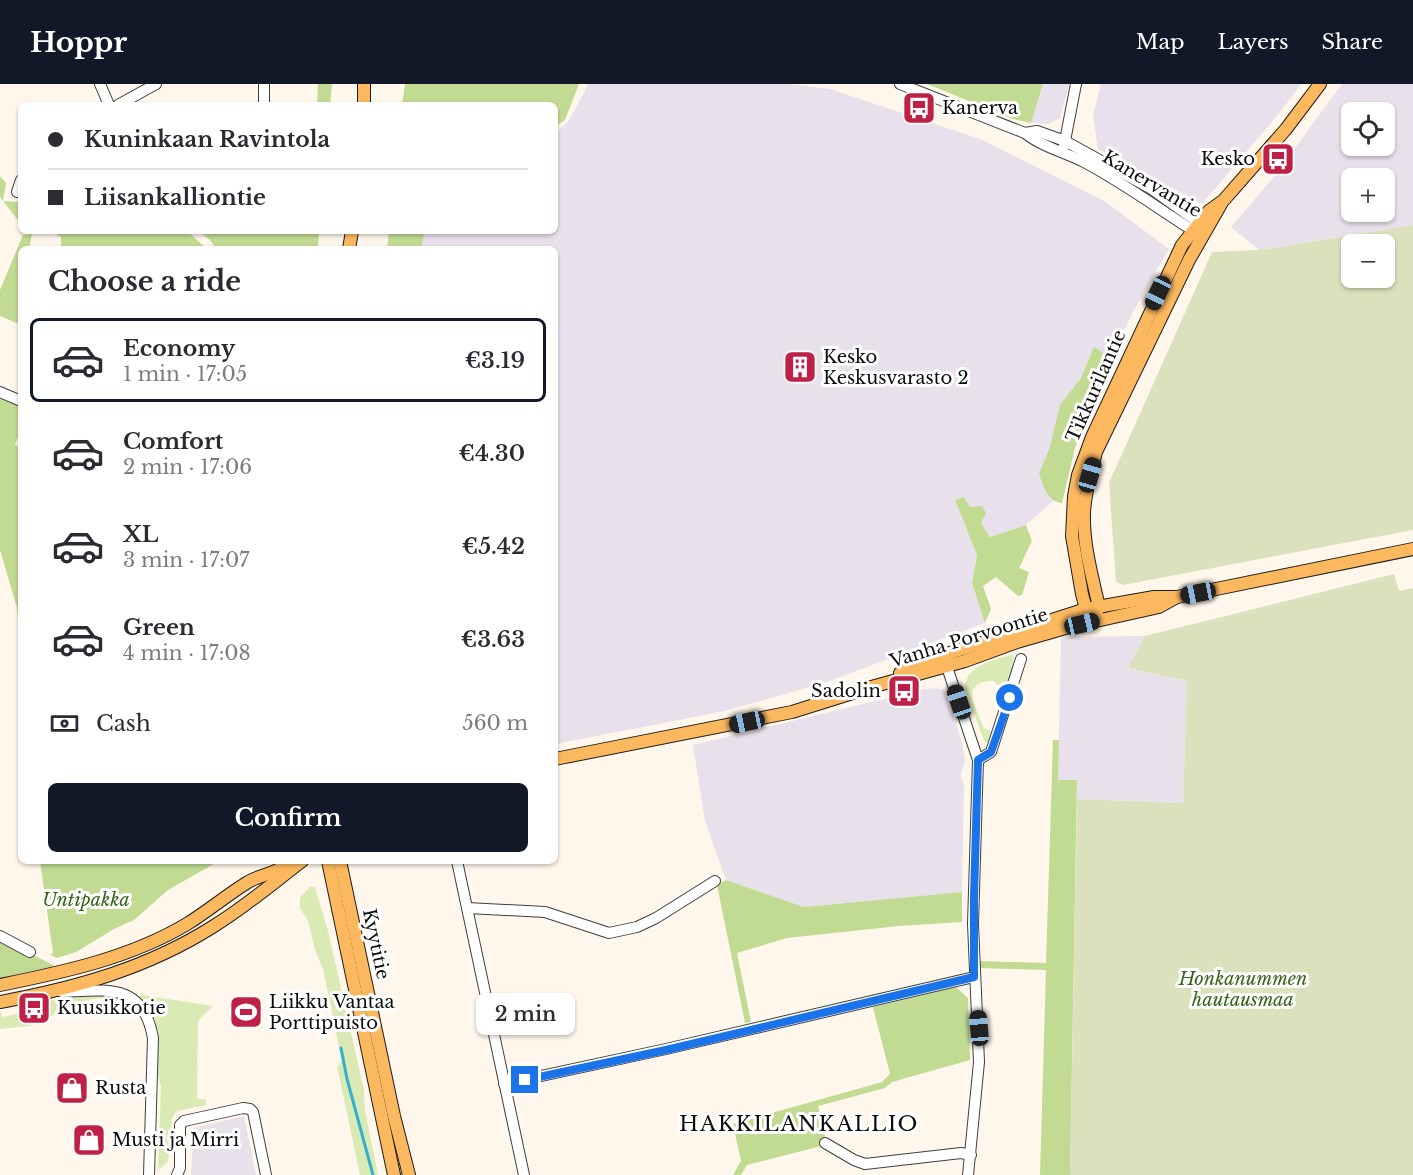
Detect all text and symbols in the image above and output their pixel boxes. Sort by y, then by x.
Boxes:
text: Hoppr [30,25,127,60]
text: Map [1136,29,1185,55]
text: Layers [1218,29,1289,55]
text: Share [1322,29,1383,55]
bus stop icon: Kanerva [901,90,937,126]
place label: Kanerva [942,97,1018,119]
map controls [1341,102,1395,288]
button: locate [1341,102,1395,156]
text: Kuninkaan Ravintola [84,126,330,153]
bus stop icon: Kesko [1260,141,1296,177]
street label: Kanervantie [1098,146,1206,222]
place label: Kesko [1201,148,1255,170]
button: + [1341,168,1395,222]
text: Liisankalliontie [84,184,266,211]
button: − [1341,234,1395,288]
text: Choose a ride [48,265,241,298]
car [1142,273,1174,313]
street label: Tikkurilantie [1061,326,1131,446]
icon: car [51,333,105,387]
text: Economy [123,335,235,362]
place label: Kesko Keskusvarasto 2 [823,346,969,389]
text: €3.19 [465,347,525,374]
building icon: Kesko Keskusvarasto 2 [782,349,818,385]
text: 1 min · 17:05 [123,362,247,386]
icon: car [51,426,105,480]
text: Comfort [123,428,223,455]
text: €4.30 [459,440,525,467]
text: 2 min · 17:06 [123,455,252,479]
car [1076,455,1104,495]
icon: car [51,519,105,573]
text: XL [123,521,158,548]
text: €5.42 [462,533,525,560]
text: 3 min · 17:07 [123,548,249,572]
car [1179,581,1217,605]
street label: Vanha Porvoontie [886,603,1051,673]
car [1062,611,1102,637]
icon: car [51,612,105,666]
text: Green [123,614,195,641]
text: €3.63 [461,626,525,653]
text: 4 min · 17:08 [123,641,251,665]
bus stop icon: Sadolin [886,673,922,709]
place label: Sadolin [811,680,881,702]
car [945,682,973,722]
route start [996,684,1023,711]
icon: cash [48,707,81,740]
car [728,709,766,735]
text: Cash [96,710,151,737]
text: 560 m [462,711,528,735]
button: Confirm [48,783,528,852]
park label: Untipakka [42,889,130,911]
street label: Kyytitie [358,907,394,981]
park label: Honkanummen hautausmaa [1178,968,1307,1011]
bus stop icon: Kuusikkotie [16,990,52,1026]
place label: Liikku Vantaa Porttipuisto [269,991,395,1034]
callout: 2 min [476,993,574,1035]
sports icon: Liikku Vantaa Porttipuisto [228,994,264,1030]
place label: Kuusikkotie [57,997,166,1019]
text: 2 min [495,1002,556,1026]
car [968,1009,990,1047]
route end [511,1066,538,1093]
shop icon: Rusta [54,1070,90,1106]
place label: Rusta [95,1077,146,1099]
district label: HAKKILANKALLIO [679,1111,919,1137]
shop icon: Musti ja Mirri [71,1122,107,1158]
place label: Musti ja Mirri [112,1129,239,1151]

